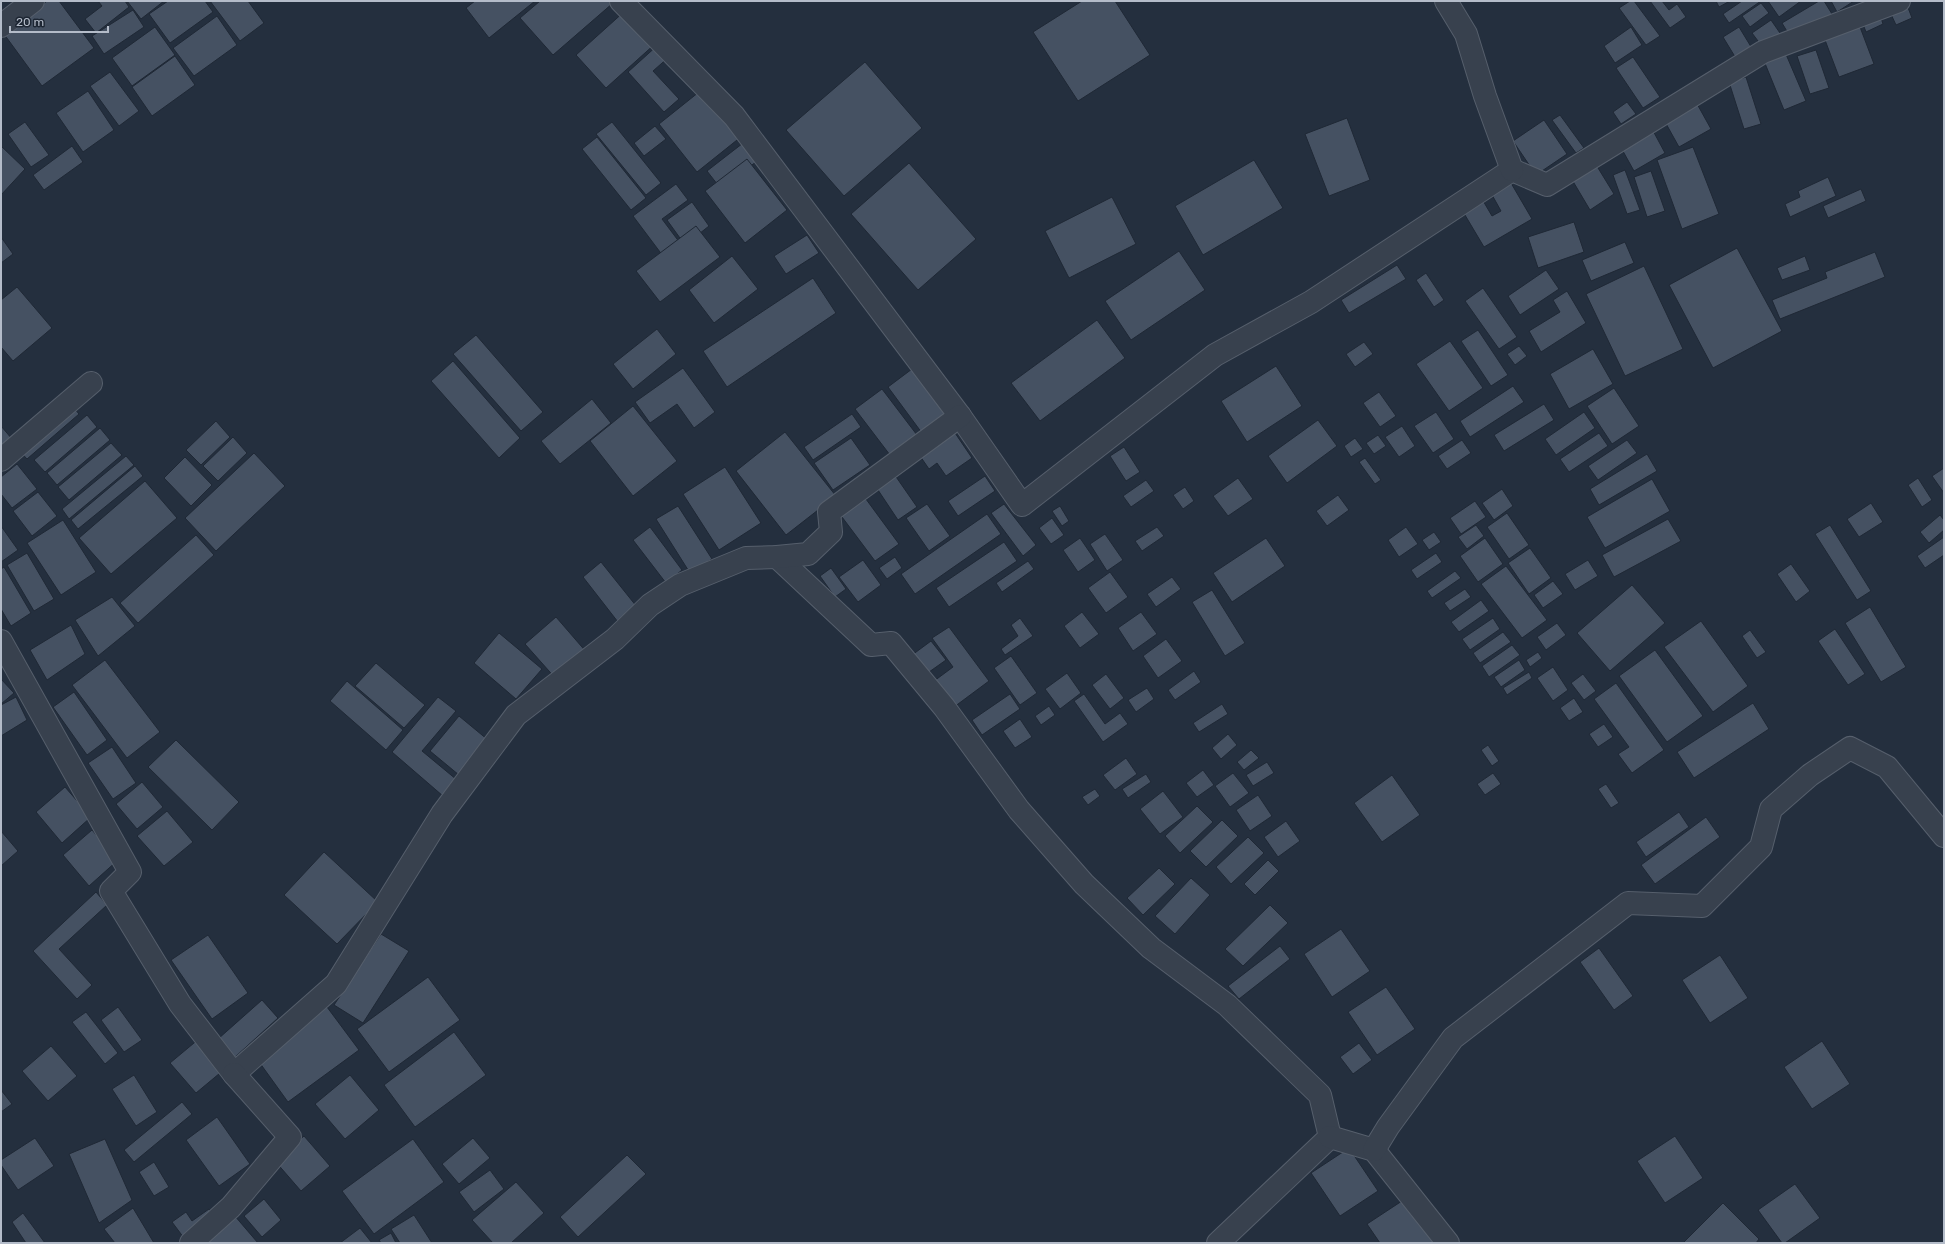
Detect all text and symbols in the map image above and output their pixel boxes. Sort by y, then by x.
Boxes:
scale bar [10,8,108,34]
text: 20 m [16,15,44,29]

